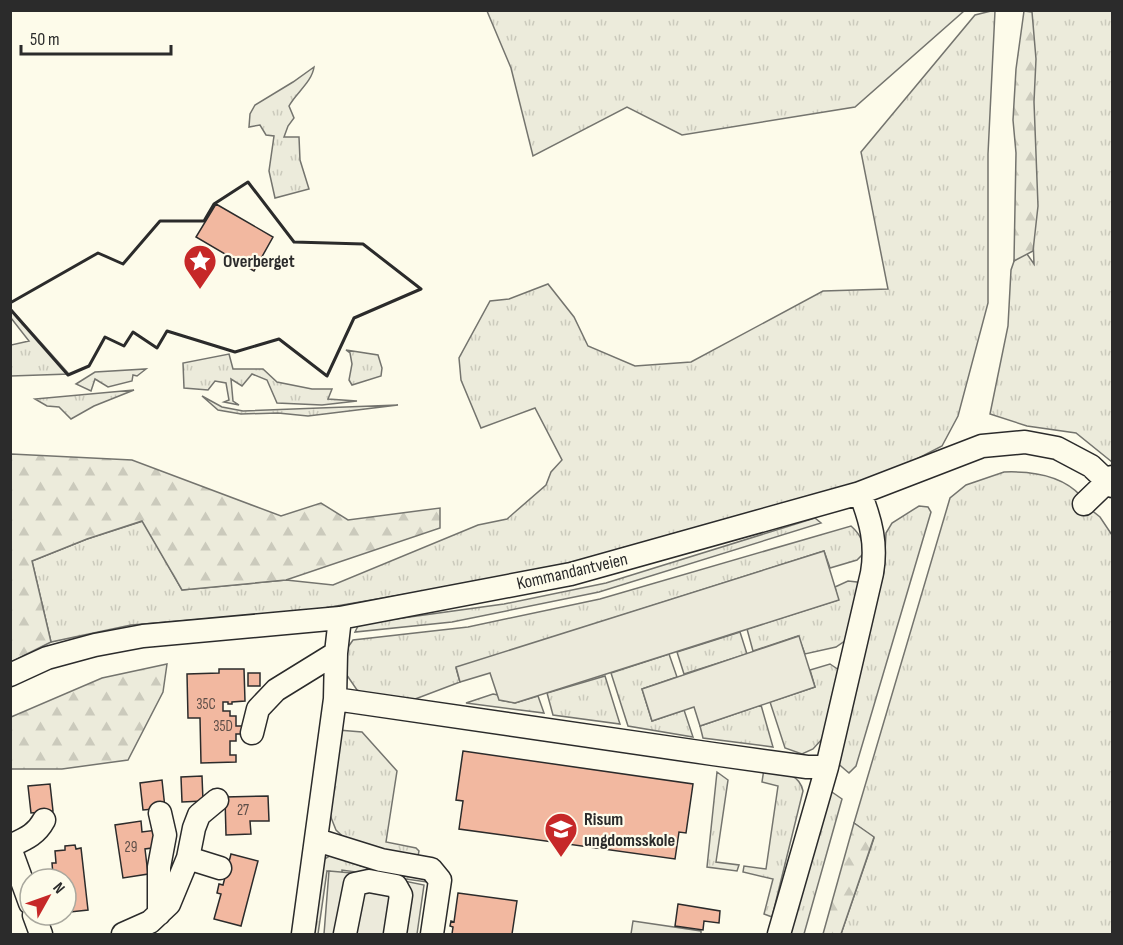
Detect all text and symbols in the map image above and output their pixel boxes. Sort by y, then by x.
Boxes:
scale bar [21,18,171,56]
text: 50 m [30,29,60,50]
place icon: Overberget [182,243,218,290]
place label: Overberget [223,251,295,272]
street label: Kommandantveien [515,549,630,594]
house number: 35C [196,695,216,714]
house number: 35D [213,717,233,736]
house number: 27 [237,801,249,820]
place label: Risum ungdomsskole [584,809,675,851]
school or university icon: Risum ungdomsskole [543,811,579,858]
house number: 29 [125,838,137,857]
north arrow [18,867,78,927]
text: N [48,879,68,898]

